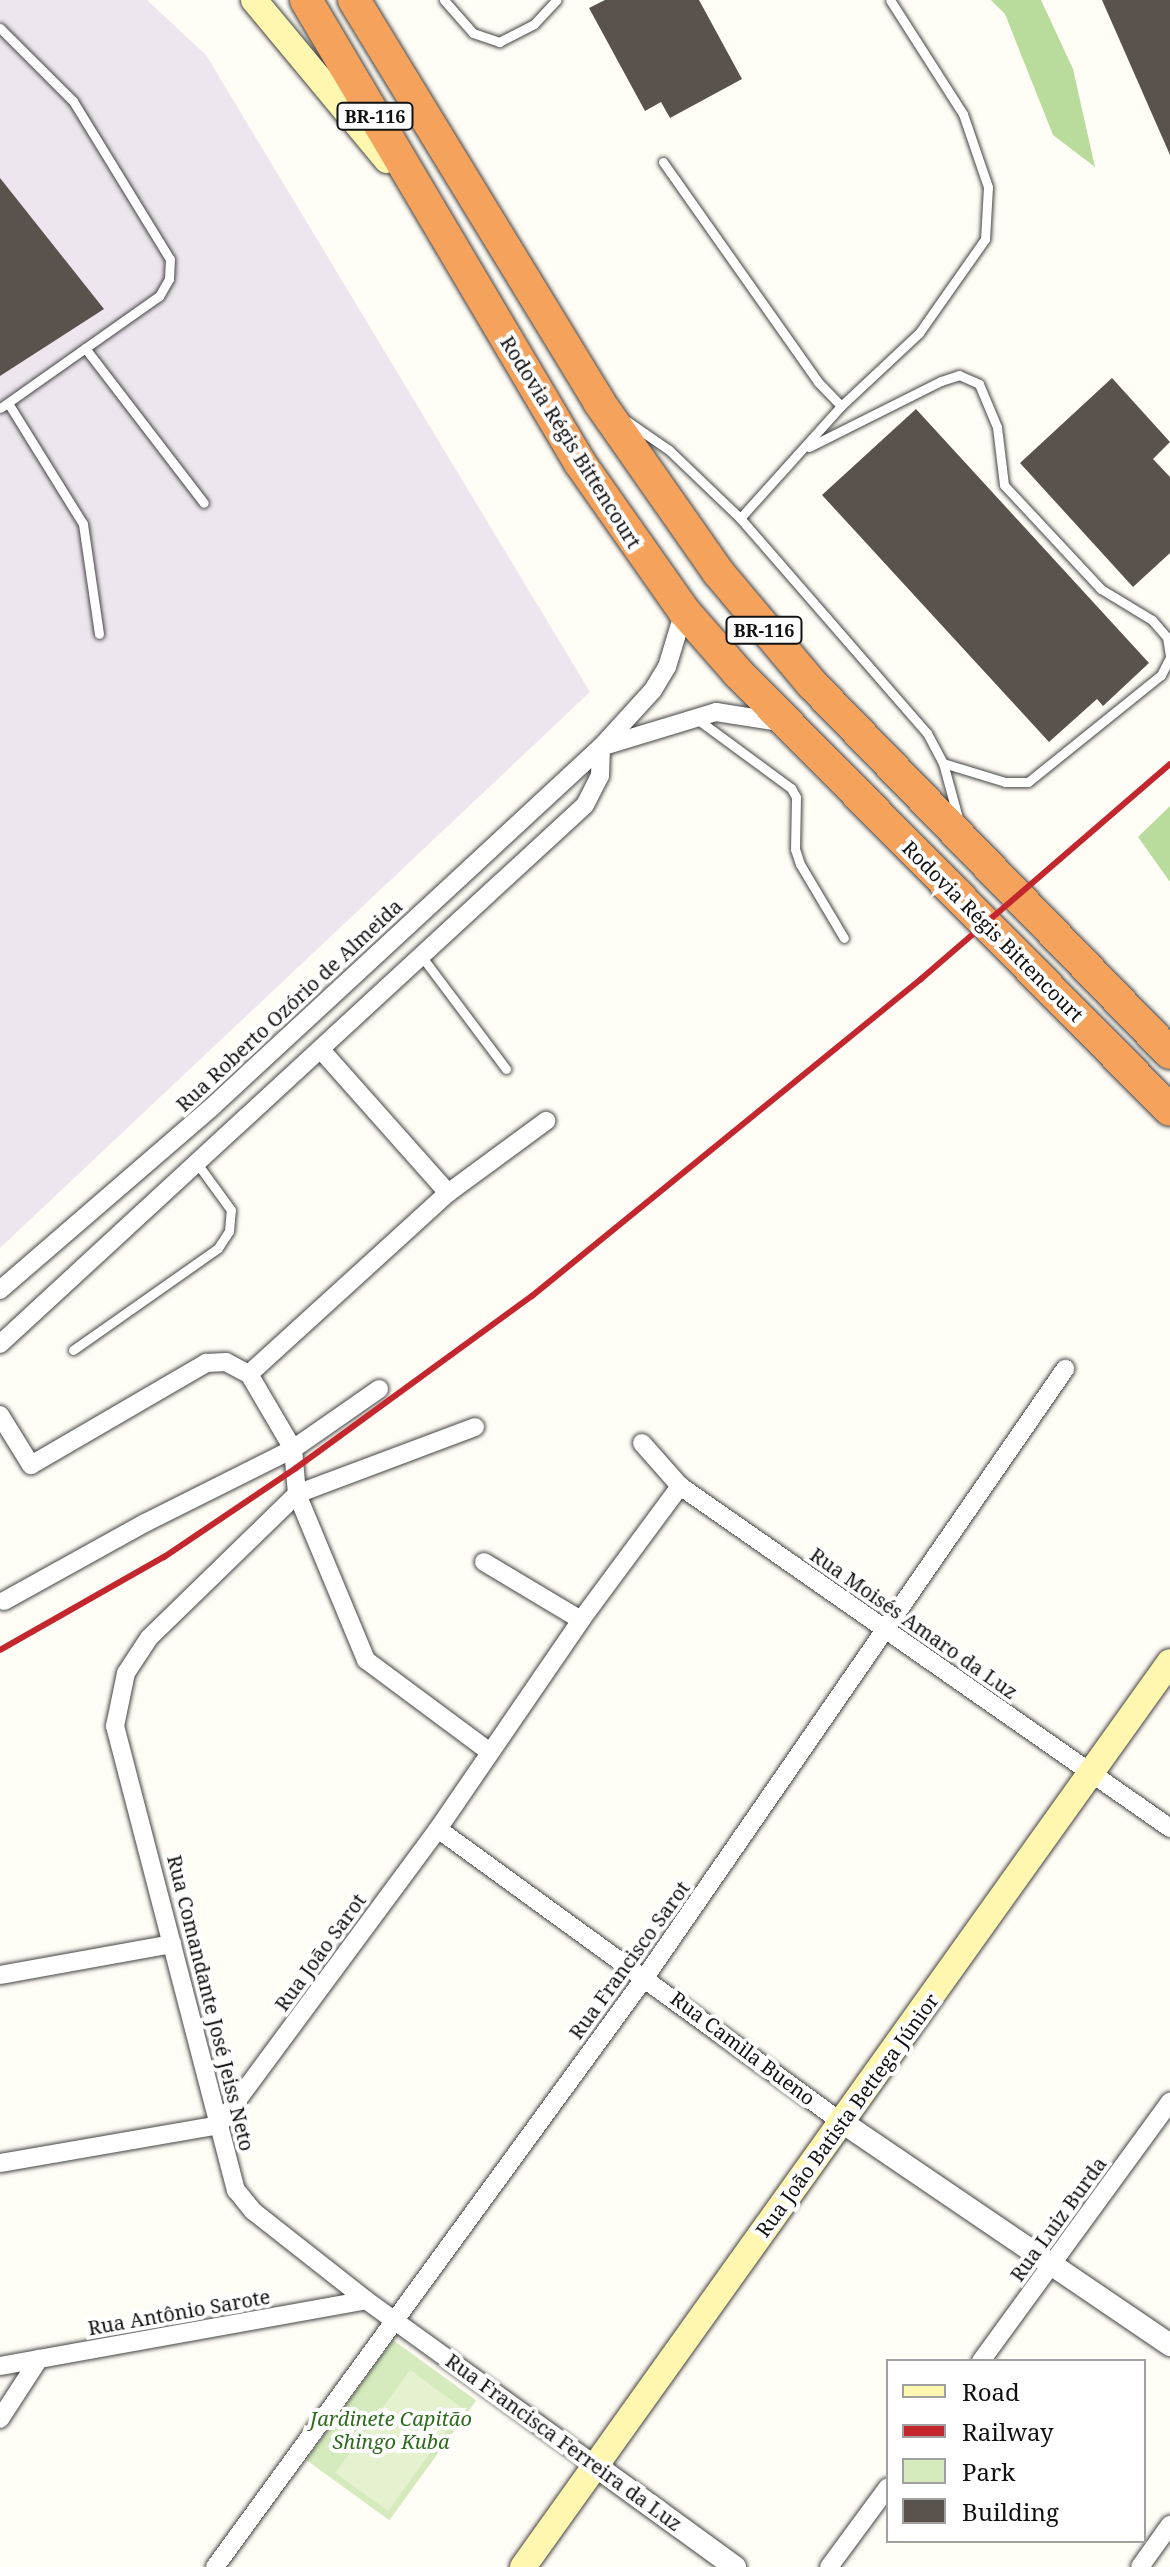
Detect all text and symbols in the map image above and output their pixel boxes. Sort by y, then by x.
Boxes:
road number: BR-116 [335,102,415,130]
street label: Rodovia Régis Bittencourt [496,331,646,553]
road number: BR-116 [724,616,804,644]
street label: Rodovia Régis Bittencourt [898,836,1088,1026]
street label: Rua Roberto Ozório de Almeida [171,894,407,1116]
street label: Rua Moisés Amaro da Luz [806,1542,1022,1704]
street label: Rua Comandante José Jeiss Neto [163,1853,259,2153]
street label: Rua Francisco Sarot [564,1876,694,2044]
street label: Rua João Sarot [269,1889,371,2015]
street label: Rua Camila Bueno [666,1986,820,2110]
street label: Rua João Batista Bettega Júnior [751,1989,943,2241]
street label: Rua Luiz Burda [1005,2152,1111,2286]
street label: Rua Antônio Sarote [86,2284,272,2340]
street label: Rua Francisca Ferreira da Luz [441,2348,687,2536]
legend [886,2359,1146,2543]
text: Road [962,2375,1020,2408]
park label: Jardinete Capitão Shingo Kuba [310,2407,472,2454]
text: Railway [962,2415,1054,2448]
text: Park [962,2455,1015,2488]
text: Building [962,2495,1059,2528]

